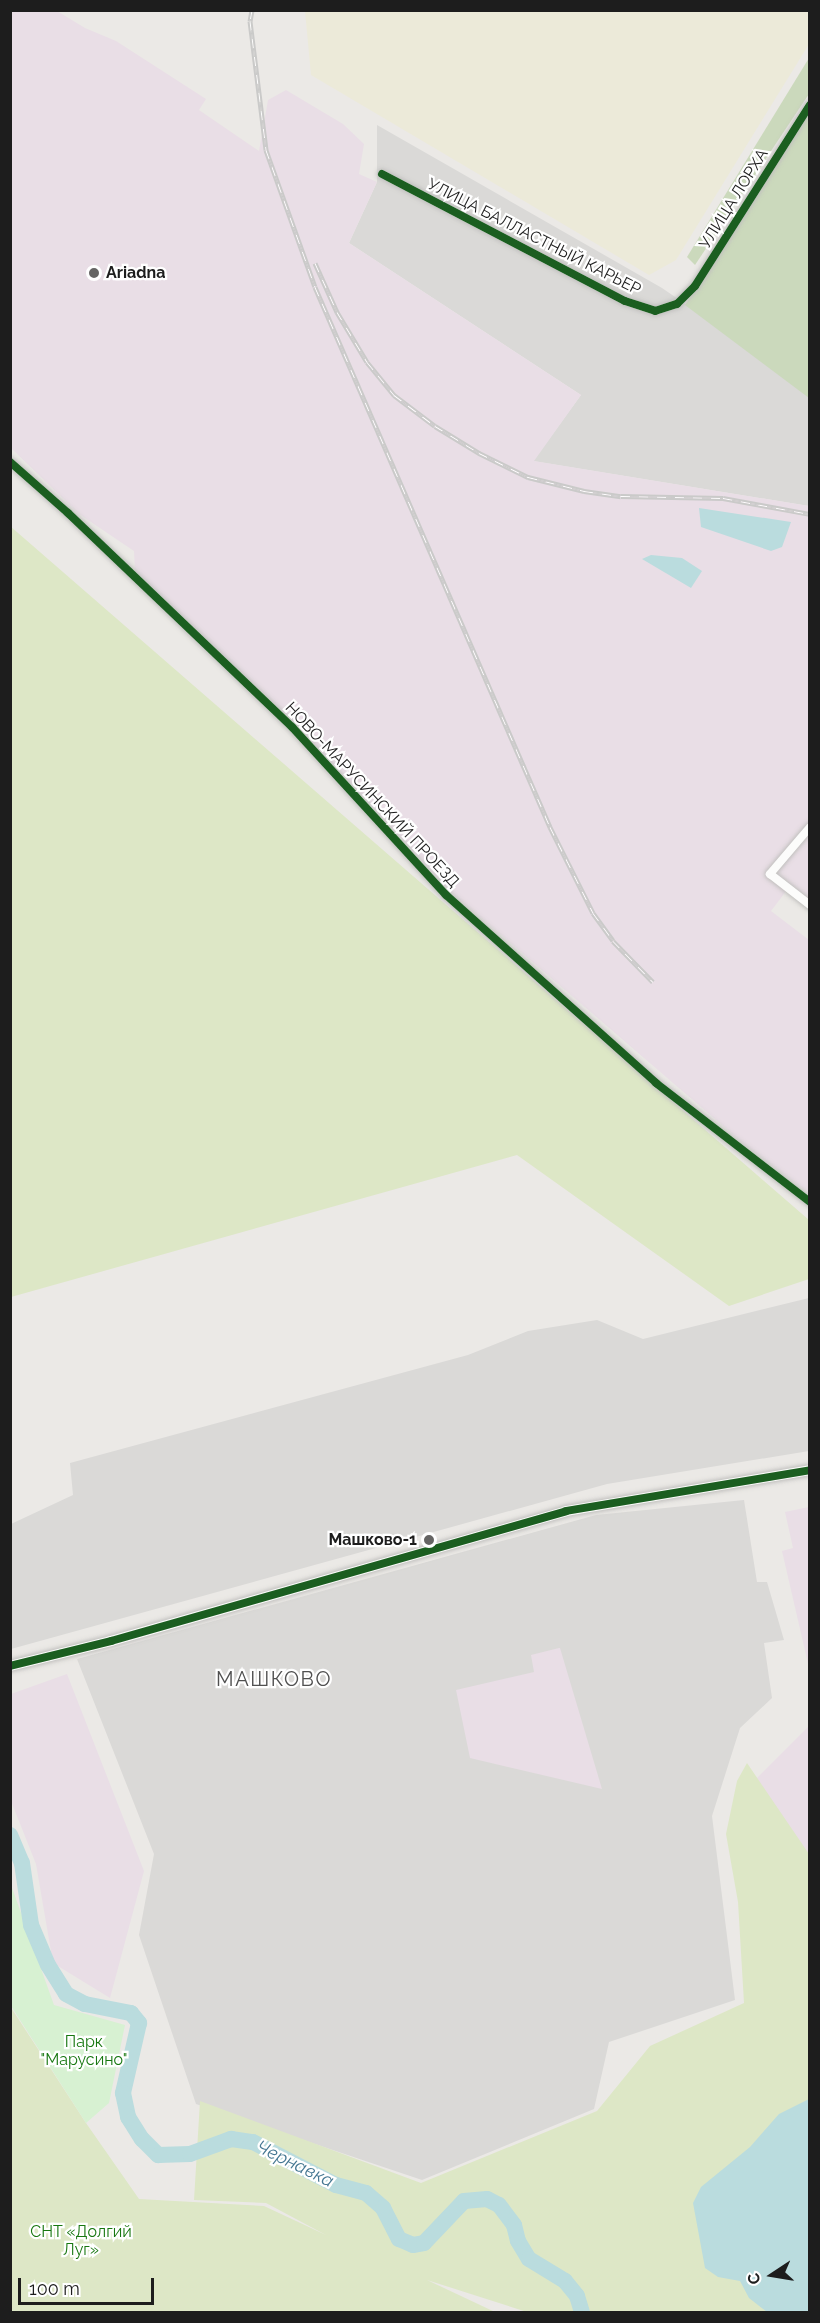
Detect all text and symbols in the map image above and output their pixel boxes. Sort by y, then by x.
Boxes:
street label: УЛИЦА ЛОРХА [696,145,772,253]
street label: УЛИЦА БАЛЛАСТНЫЙ КАРЬЕР [424,174,644,300]
place label: Ariadna [106,263,165,283]
marker: Ariadna [87,266,101,280]
street label: НОВО-МАРУСИНСКИЙ ПРОЕЗД [281,699,463,891]
place label: Машково-1 [329,1530,417,1550]
marker: Машково-1 [422,1533,436,1547]
district label: МАШКОВО [216,1667,332,1691]
park label: Парк "Марусино" [41,2032,127,2070]
water label: Чернавка [253,2136,337,2192]
park label: СНТ «Долгий Луг» [30,2222,132,2260]
north arrow [742,2245,802,2305]
scale bar [21,2266,158,2304]
text: С [743,2272,764,2286]
text: 100 m [29,2278,80,2299]

